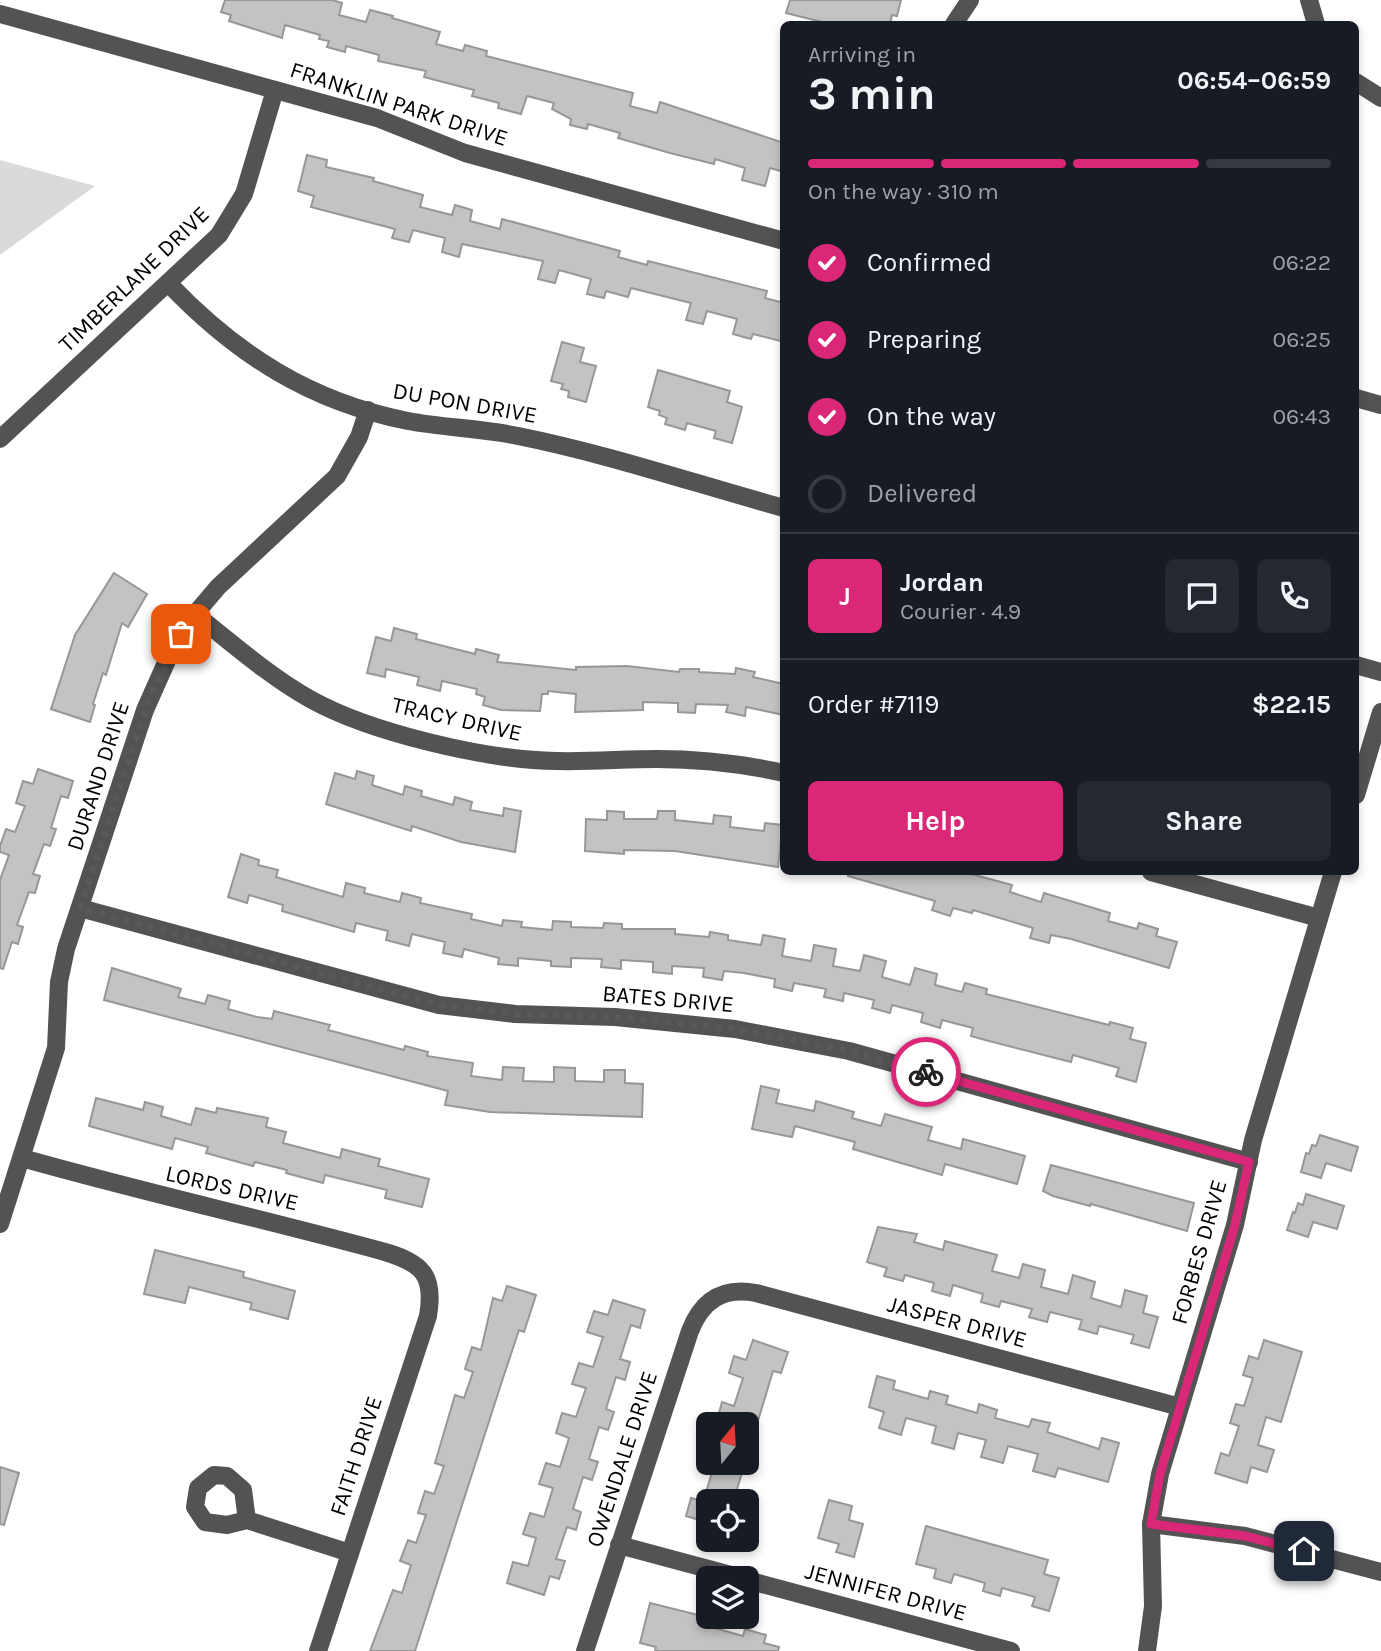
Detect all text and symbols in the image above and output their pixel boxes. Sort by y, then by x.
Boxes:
text: Arriving in [808,41,916,68]
street label: FRANKLIN PARK DRIVE [287,56,511,152]
text: 06:54–06:59 [1177,65,1331,96]
text: 3 min [808,67,936,121]
text: On the way · 310 m [808,178,999,205]
street label: TIMBERLANE DRIVE [53,200,215,358]
icon: check [808,244,846,282]
text: Confirmed [867,247,992,278]
text: 06:22 [1272,249,1331,276]
icon: check [808,321,846,359]
text: Preparing [867,324,981,355]
text: 06:25 [1273,326,1331,353]
street label: DU PON DRIVE [391,377,539,429]
icon: check [808,398,846,436]
text: On the way [867,401,996,432]
text: 06:43 [1272,403,1331,430]
text: Delivered [867,478,977,509]
button: chat [1165,559,1239,633]
button: phone [1257,559,1331,633]
text: Jordan [900,567,984,598]
text: J [839,581,851,612]
text: Courier · 4.9 [900,598,1021,625]
pin [151,604,211,664]
icon: bag [162,615,200,653]
text: Order #7119 [808,689,939,720]
text: $22.15 [1252,689,1331,720]
street label: TRACY DRIVE [389,691,525,747]
street label: DURAND DRIVE [61,698,135,854]
button: Help [808,781,1063,861]
button: Share [1077,781,1331,861]
street label: BATES DRIVE [601,980,735,1018]
courier [891,1037,961,1107]
icon: bike [907,1053,945,1091]
street label: LORDS DRIVE [163,1160,301,1216]
street label: FORBES DRIVE [1165,1177,1233,1327]
street label: JASPER DRIVE [884,1290,1030,1354]
street label: OWENDALE DRIVE [581,1368,663,1550]
street label: FAITH DRIVE [324,1393,388,1519]
north arrow [696,1412,760,1475]
map controls [696,1412,759,1629]
button: locate [696,1489,759,1552]
pin [1274,1521,1334,1581]
icon: home [1285,1532,1323,1570]
street label: JENNIFER DRIVE [802,1557,970,1627]
button: layers [696,1566,759,1629]

